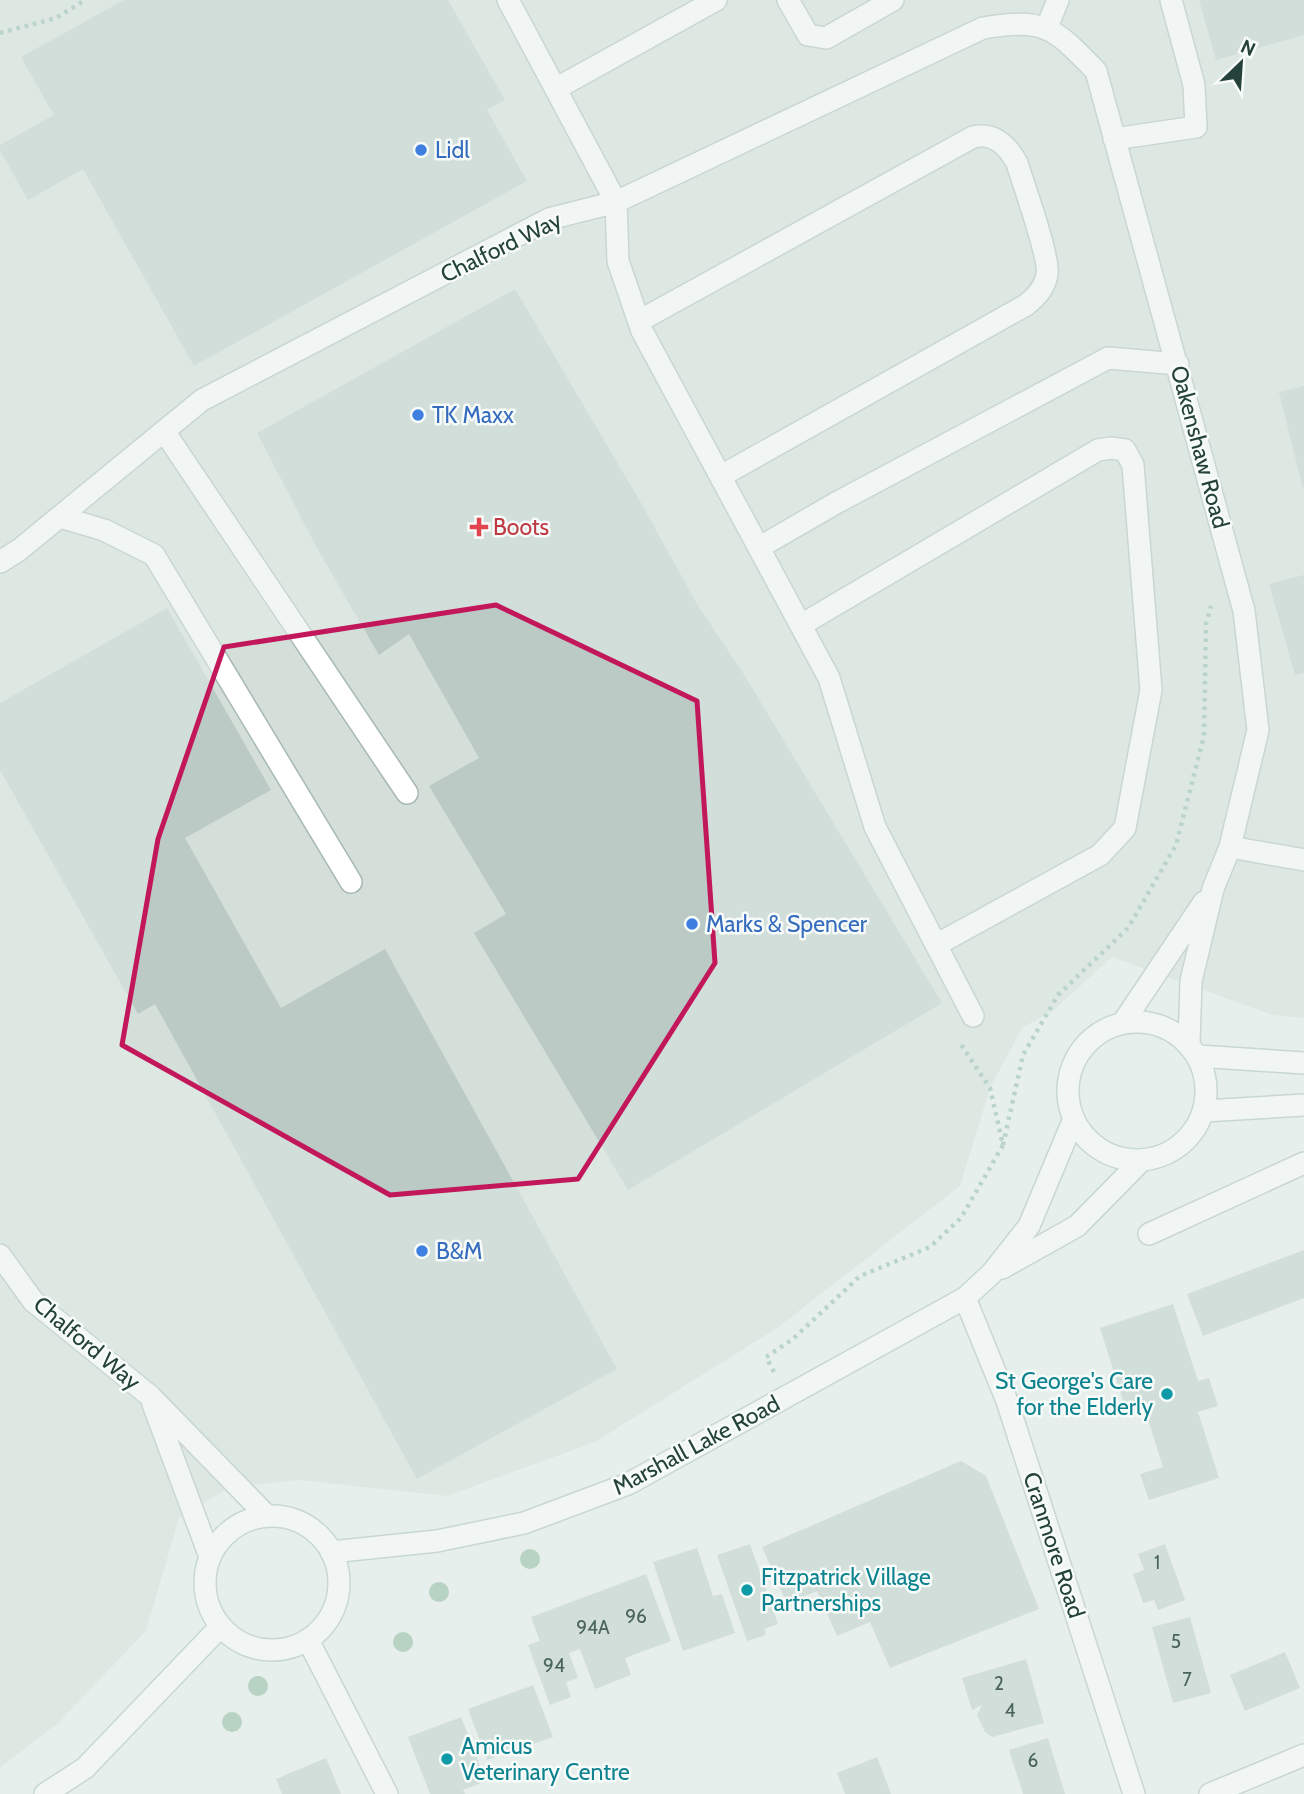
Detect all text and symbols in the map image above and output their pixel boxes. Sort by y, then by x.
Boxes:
north arrow [1206,28,1276,98]
text: N [1237,35,1259,61]
place label: Lidl [435,136,470,164]
marker: Lidl [413,142,429,158]
street label: Chalford Way [436,206,566,288]
street label: Oakenshaw Road [1165,363,1235,531]
place label: TK Maxx [432,401,514,429]
marker: TK Maxx [410,407,426,423]
place label: Boots [493,513,549,541]
marker: Boots [471,519,487,535]
place label: Marks & Spencer [706,910,868,938]
marker: Marks & Spencer [684,916,700,932]
place label: B&M [436,1237,482,1265]
marker: B&M [414,1243,430,1259]
street label: Chalford Way [28,1290,146,1396]
place label: St George's Care for the Elderly [995,1367,1153,1421]
marker: St George's Care for the Elderly [1159,1386,1175,1402]
street label: Marshall Lake Road [608,1389,784,1501]
street label: Cranmore Road [1017,1469,1091,1621]
house number: 1 [1154,1551,1160,1574]
place label: Fitzpatrick Village Partnerships [761,1563,931,1617]
marker: Fitzpatrick Village Partnerships [739,1582,755,1598]
house number: 96 [625,1605,647,1628]
house number: 94A [576,1616,610,1639]
house number: 5 [1171,1630,1181,1653]
house number: 94 [543,1654,565,1677]
house number: 7 [1182,1668,1192,1691]
house number: 2 [994,1672,1004,1695]
house number: 4 [1005,1699,1016,1722]
place label: Amicus Veterinary Centre [461,1732,630,1786]
house number: 6 [1028,1749,1038,1772]
marker: Amicus Veterinary Centre [439,1751,455,1767]

